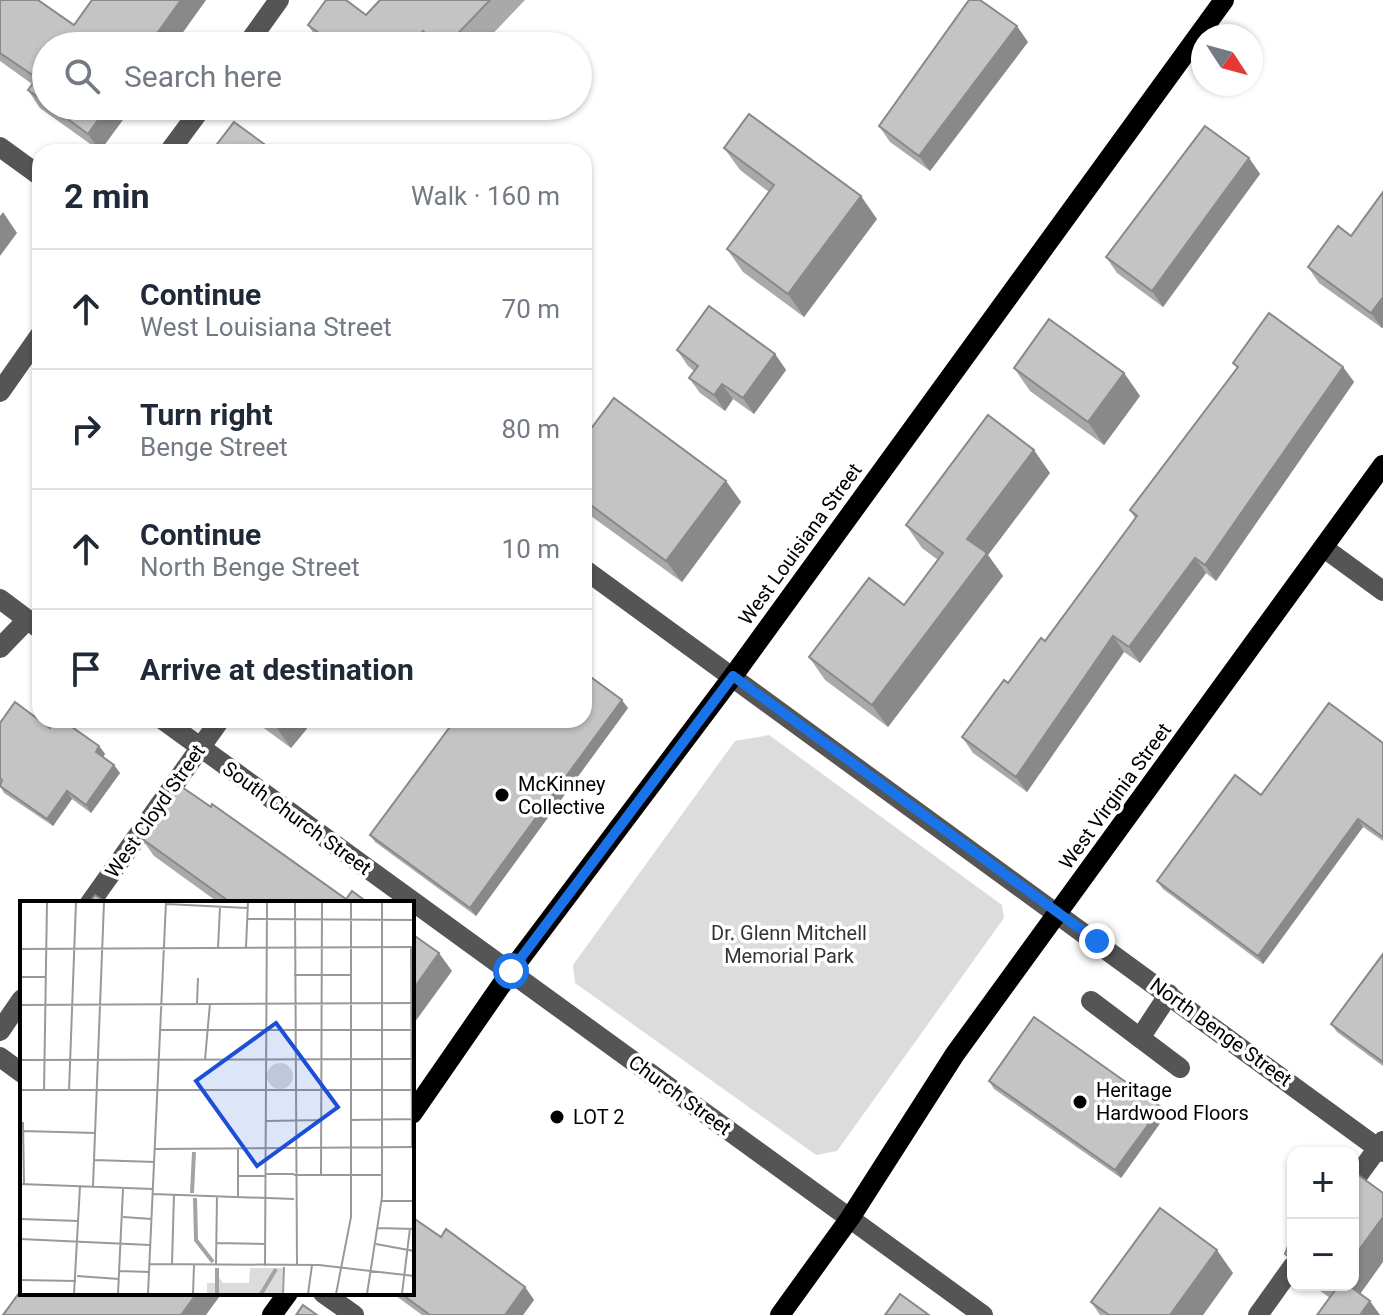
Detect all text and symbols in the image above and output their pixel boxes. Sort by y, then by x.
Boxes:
north arrow [1191,24,1263,96]
search box [32,32,592,120]
icon: search [60,54,104,98]
text: Search here [124,59,282,94]
text: 2 min [64,176,149,216]
text: Walk · 160 m [411,181,560,211]
text: Continue [140,277,261,312]
icon: ahead [64,287,108,331]
text: 70 m [502,294,560,324]
text: West Louisiana Street [140,312,392,342]
text: Turn right [140,397,273,432]
icon: right [64,407,108,451]
text: 80 m [502,414,560,444]
text: Benge Street [140,432,288,462]
street label: West Louisiana Street [733,459,867,629]
text: Continue [140,517,261,552]
icon: ahead [64,527,108,571]
text: 10 m [502,534,560,564]
text: North Benge Street [140,552,360,582]
icon: arrive [64,647,108,691]
text: Arrive at destination [140,652,414,687]
street label: West Virginia Street [1054,718,1176,874]
street label: West Cloyd Street [100,740,210,882]
street label: South Church Street [218,756,376,880]
place label: McKinney Collective [518,772,606,819]
marker: McKinney Collective [493,786,511,804]
inset map [20,901,414,1295]
park label: Dr. Glenn Mitchell Memorial Park [711,921,867,968]
route end [1079,923,1115,959]
route start [493,953,529,989]
street label: North Benge Street [1146,973,1296,1091]
street label: Church Street [624,1050,736,1140]
place label: Heritage Hardwood Floors [1096,1078,1249,1125]
marker: Heritage Hardwood Floors [1071,1093,1089,1111]
place label: LOT 2 [573,1105,624,1129]
marker: LOT 2 [548,1108,566,1126]
map controls [1287,1147,1359,1291]
button: + [1287,1147,1359,1219]
button: − [1287,1219,1359,1291]

